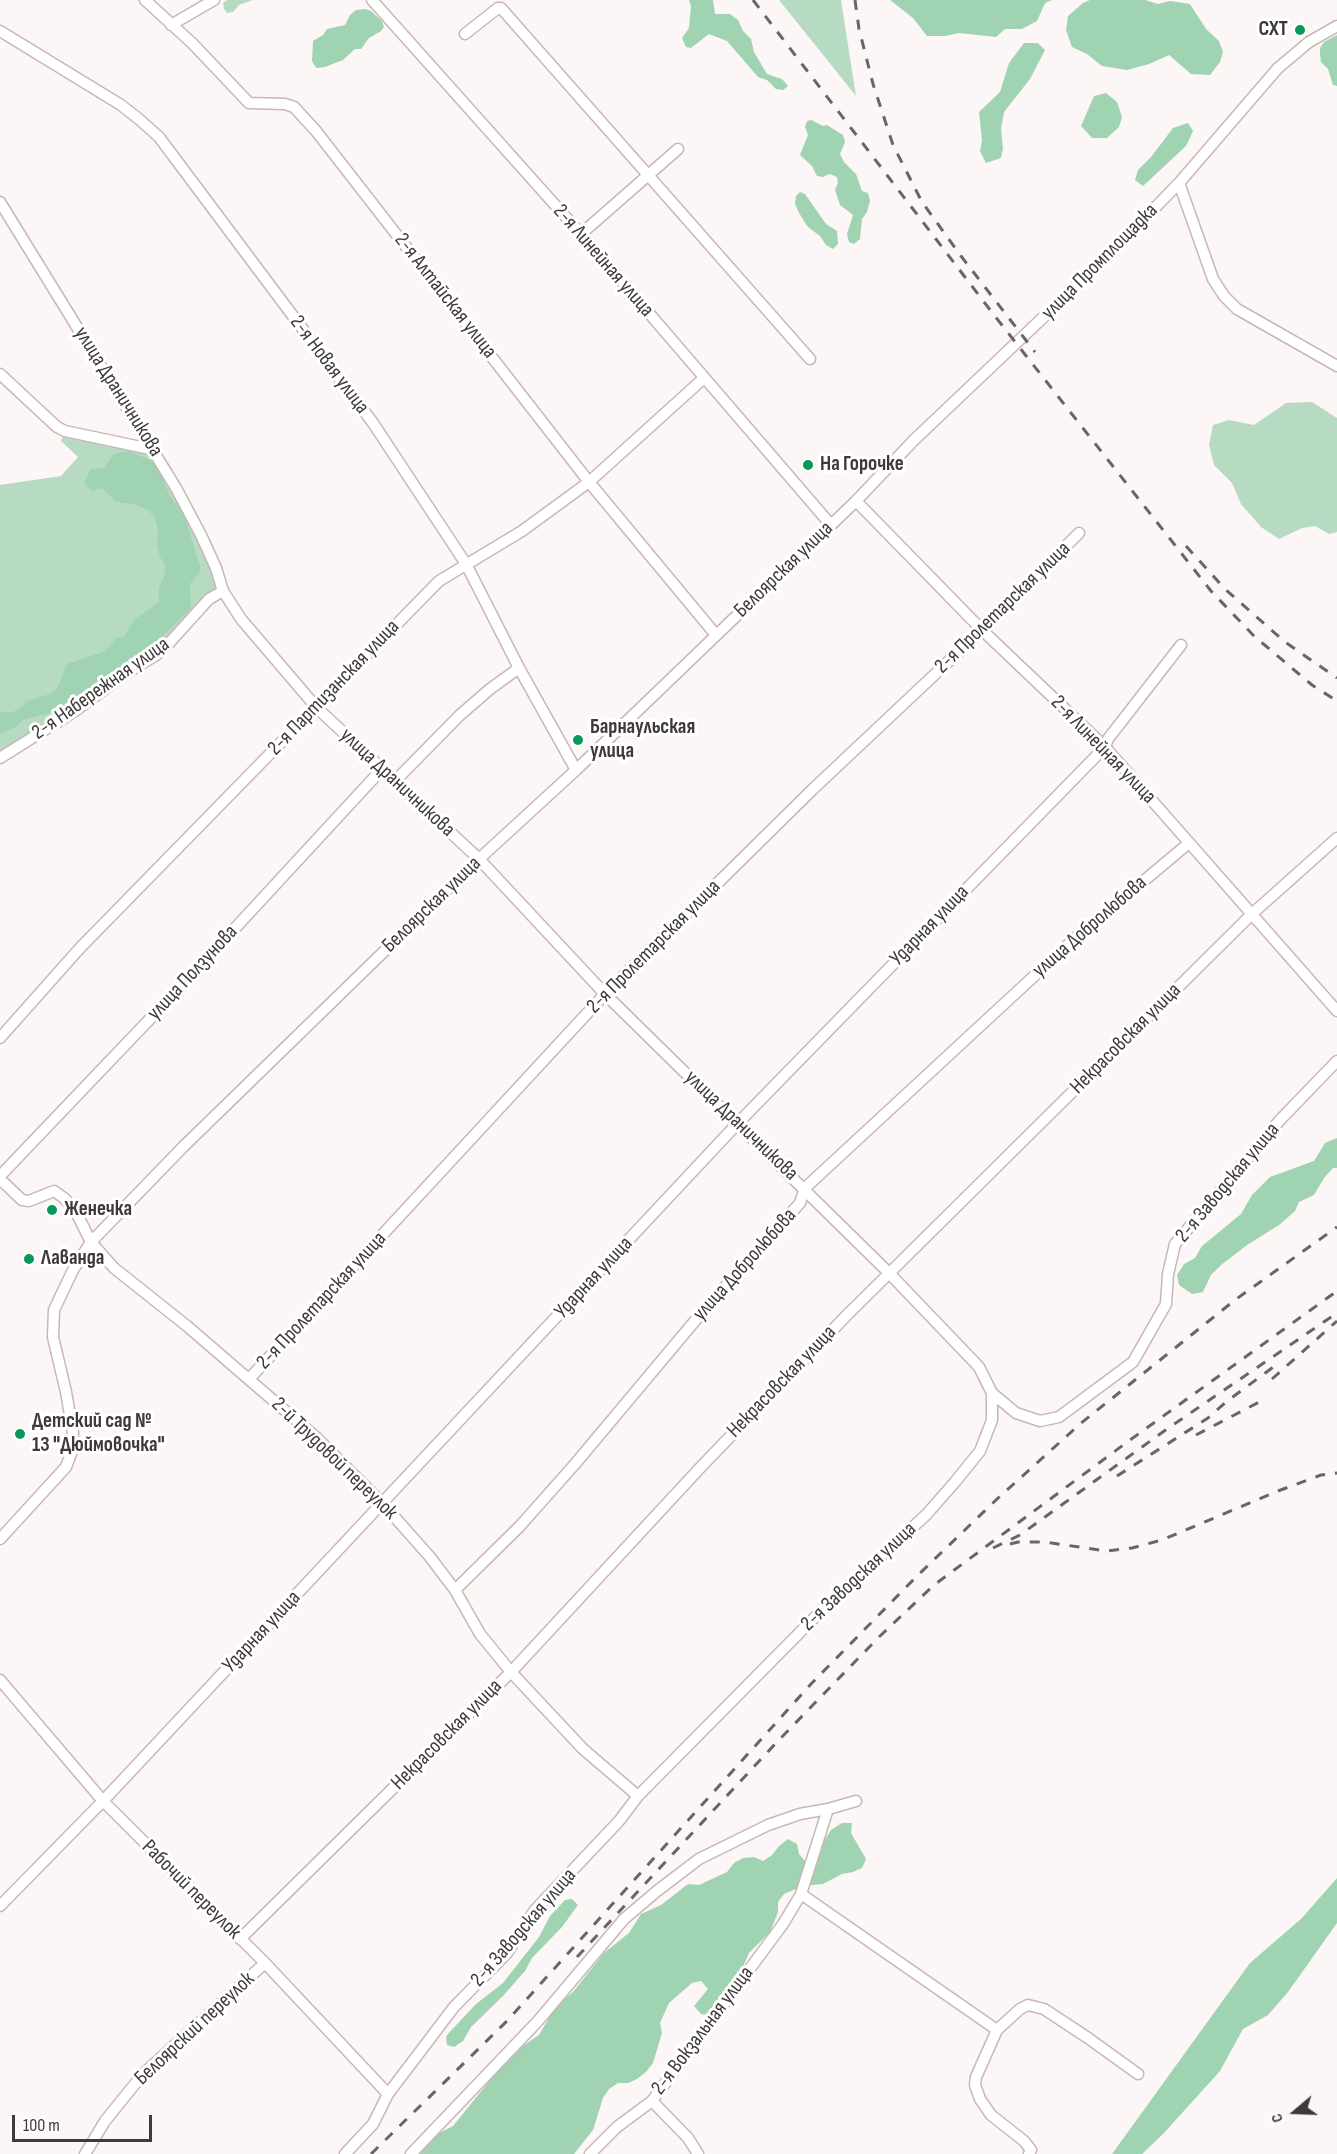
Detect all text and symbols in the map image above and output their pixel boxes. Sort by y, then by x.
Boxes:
place label: СХТ [1258,17,1288,43]
marker: СХТ [1293,23,1307,37]
street label: улица Промплощадка [1037,199,1163,325]
street label: 2-я Линейная улица [547,200,659,322]
street label: 2-я Алтайская улица [388,228,502,364]
street label: 2-я Новая улица [284,311,374,419]
street label: улица Драничникова [68,323,168,461]
place label: На Горочке [820,452,904,478]
marker: На Горочке [801,458,815,472]
street label: Белоярская улица [729,517,839,623]
street label: 2-я Пролетарская улица [930,537,1076,679]
street label: 2-я Партизанская улица [263,615,405,761]
street label: 2-я Набережная улица [28,632,174,746]
street label: 2-я Линейная улица [1045,691,1161,809]
place label: Барнаульская улица [590,715,695,765]
street label: улица Драничникова [334,723,460,843]
marker: Барнаульская улица [571,733,585,747]
street label: Белоярская улица [377,852,487,958]
street label: улица Добролюбова [1028,871,1152,983]
street label: 2-я Пролетарская улица [582,875,726,1019]
street label: Ударная улица [885,880,975,972]
street label: улица Ползунова [142,920,244,1026]
street label: Некрасовская улица [1065,978,1187,1100]
street label: улица Драничникова [679,1066,803,1186]
street label: 2-я Заводская улица [1171,1118,1285,1248]
place label: Женечка [64,1197,132,1223]
marker: Женечка [45,1203,59,1217]
street label: улица Добролюбова [688,1204,802,1326]
street label: 2-я Пролетарская улица [252,1227,392,1375]
street label: Ударная улица [550,1232,638,1324]
place label: Лаванда [41,1246,104,1272]
marker: Лаванда [22,1252,36,1266]
street label: Некрасовская улица [722,1321,842,1443]
street label: 2-й Трудовой переулок [266,1392,402,1526]
place label: Детский сад № 13 "Дюймовочка" [32,1409,165,1459]
marker: Детский сад № 13 "Дюймовочка" [13,1427,27,1441]
street label: 2-я Заводская улица [796,1517,922,1637]
street label: Ударная улица [218,1586,306,1678]
street label: Некрасовская улица [386,1674,508,1796]
street label: Рабочий переулок [136,1835,246,1945]
street label: 2-я Заводская улица [466,1864,582,1992]
street label: 2-я Вокзальная улица [646,1962,760,2100]
street label: Белоярский переулок [130,1967,260,2091]
north arrow [1265,2082,1325,2142]
scale bar [15,2103,154,2141]
text: С [1267,2111,1288,2125]
text: 100 m [23,2115,60,2136]

